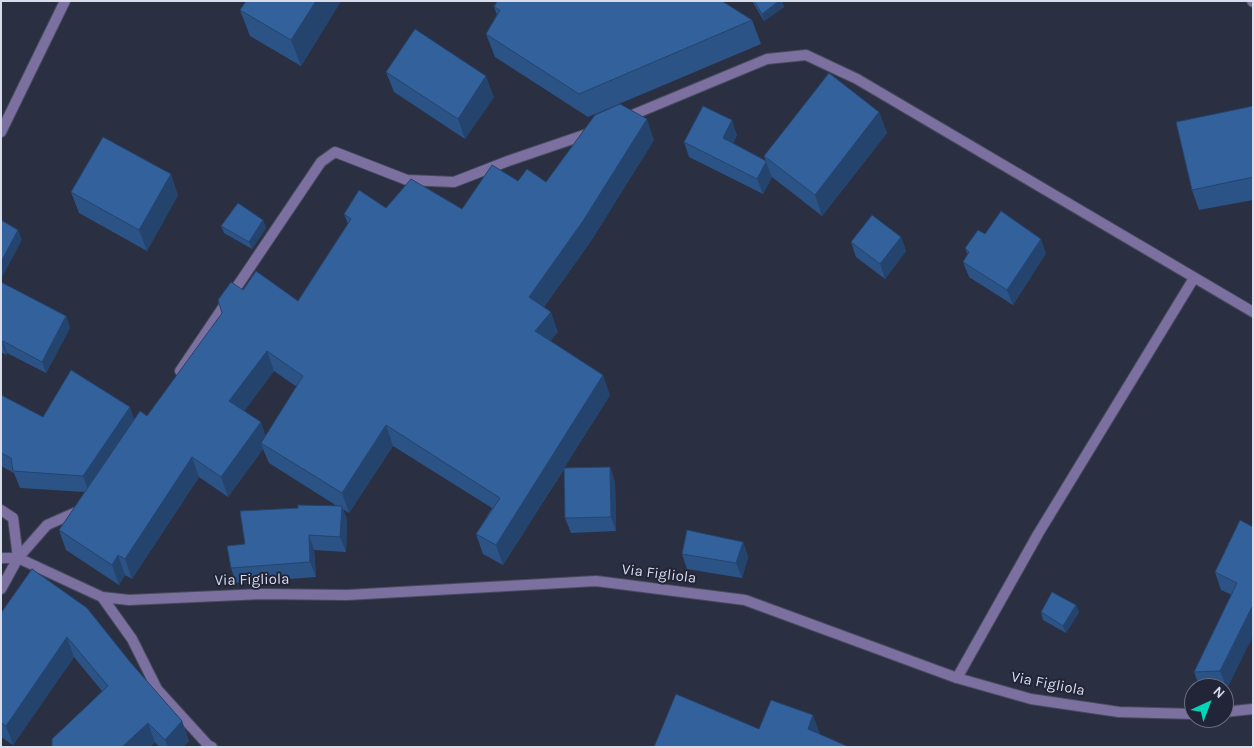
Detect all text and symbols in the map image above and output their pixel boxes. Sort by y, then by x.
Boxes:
street label: Via Figliola [621,561,697,587]
street label: Via Figliola [214,570,290,590]
street label: Via Figliola [1010,668,1086,700]
north arrow [1184,678,1234,728]
text: N [1209,683,1228,702]

